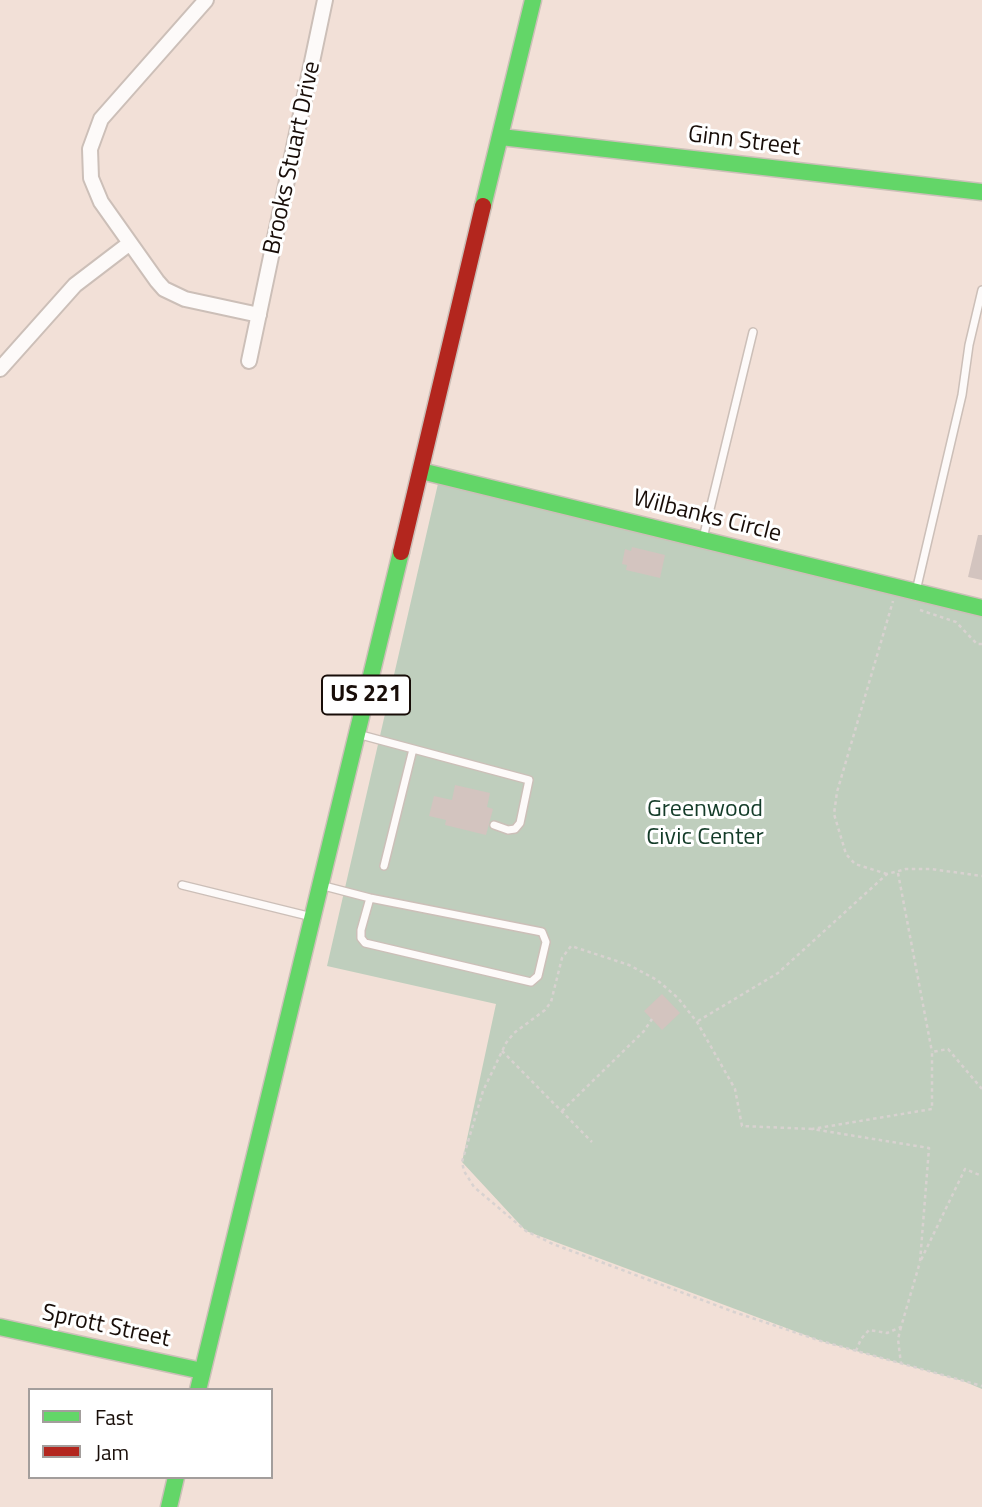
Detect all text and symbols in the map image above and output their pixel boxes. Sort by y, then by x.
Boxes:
street label: Brooks Stuart Drive [258,59,328,257]
street label: Ginn Street [686,121,802,163]
street label: Wilbanks Circle [630,485,784,549]
road number: US 221 [322,676,410,715]
park label: Greenwood Civic Center [646,796,764,852]
street label: Sprott Street [39,1299,173,1355]
legend [28,1388,273,1479]
text: Fast [95,1401,133,1433]
text: Jam [95,1436,129,1468]

